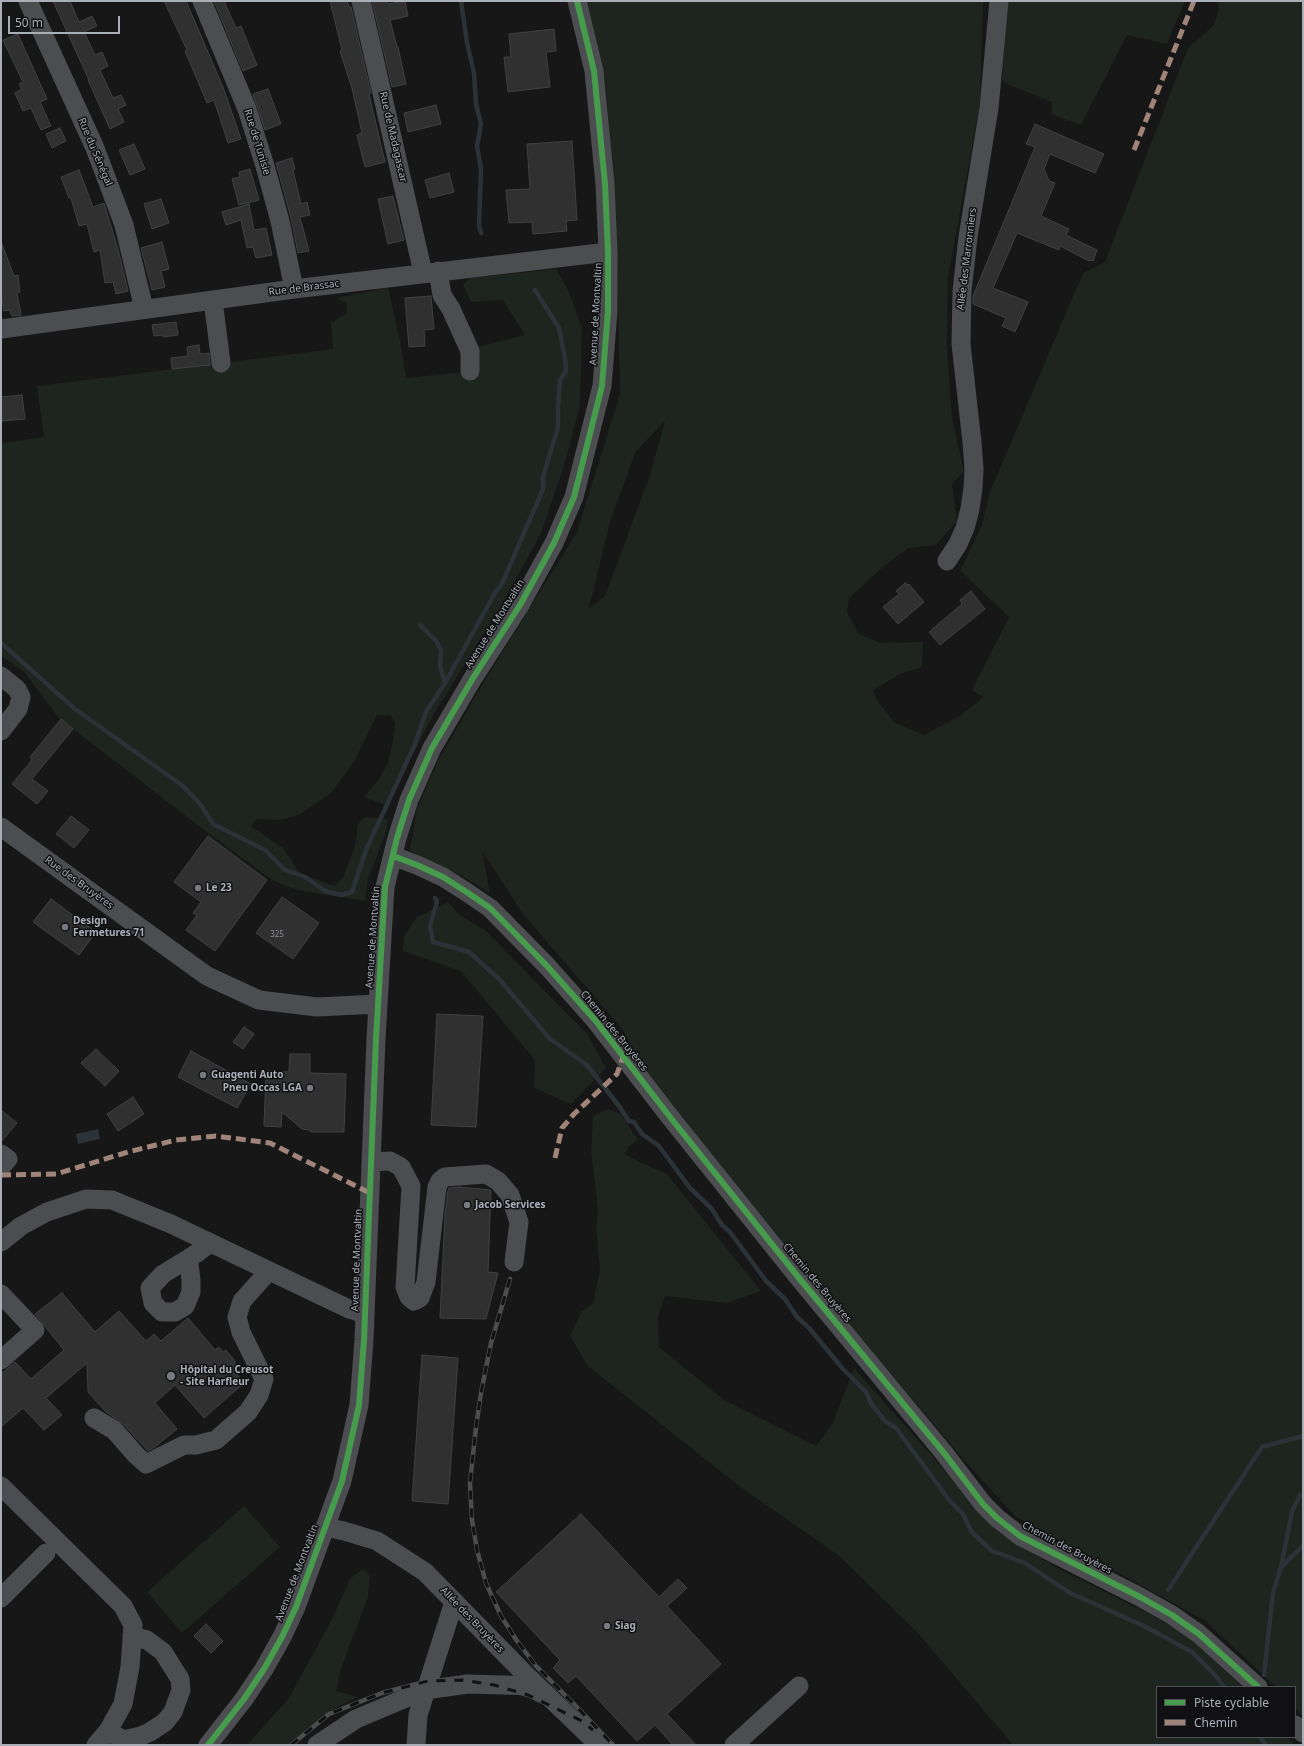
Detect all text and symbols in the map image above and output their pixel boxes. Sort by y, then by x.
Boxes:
scale bar [10,8,122,34]
text: 50 m [15,14,43,31]
street label: Rue de Madagascar [377,91,409,183]
street label: Rue de Tunisie [241,108,273,176]
street label: Rue du Sénégal [75,116,115,188]
street label: Allée des Marronniers [955,207,979,311]
street label: Avenue de Montvaltin [587,262,605,366]
street label: Rue de Brassac [268,278,340,298]
street label: Avenue de Montvaltin [463,577,527,671]
street label: Rue des Bruyères [42,854,116,912]
place label: Le 23 [206,882,232,894]
marker: Le 23 [193,883,203,893]
street label: Avenue de Montvaltin [363,885,383,989]
place label: Design Fermetures 71 [73,915,145,938]
marker: Design Fermetures 71 [60,922,70,932]
house number: 325 [270,930,284,940]
street label: Chemin des Bruyères [578,988,650,1074]
place label: Guagenti Auto [211,1069,283,1081]
marker: Guagenti Auto [198,1070,208,1080]
place label: Pneu Occas LGA [223,1082,302,1094]
marker: Pneu Occas LGA [305,1083,315,1093]
place label: Jacob Services [475,1199,545,1211]
marker: Jacob Services [462,1200,472,1210]
street label: Avenue de Montvaltin [349,1208,365,1312]
street label: Chemin des Bruyères [780,1241,854,1325]
place label: Hôpital du Creusot - Site Harfleur [180,1364,273,1388]
marker: Hôpital du Creusot - Site Harfleur [165,1370,177,1382]
street label: Chemin des Bruyères [1020,1519,1114,1577]
street label: Avenue de Montvaltin [273,1523,321,1623]
street label: Allée des Bruyères [438,1585,506,1655]
place label: Siag [615,1620,636,1632]
marker: Siag [602,1621,612,1631]
legend [1156,1686,1296,1738]
text: Piste cyclable [1194,1694,1269,1711]
text: Chemin [1194,1714,1238,1731]

